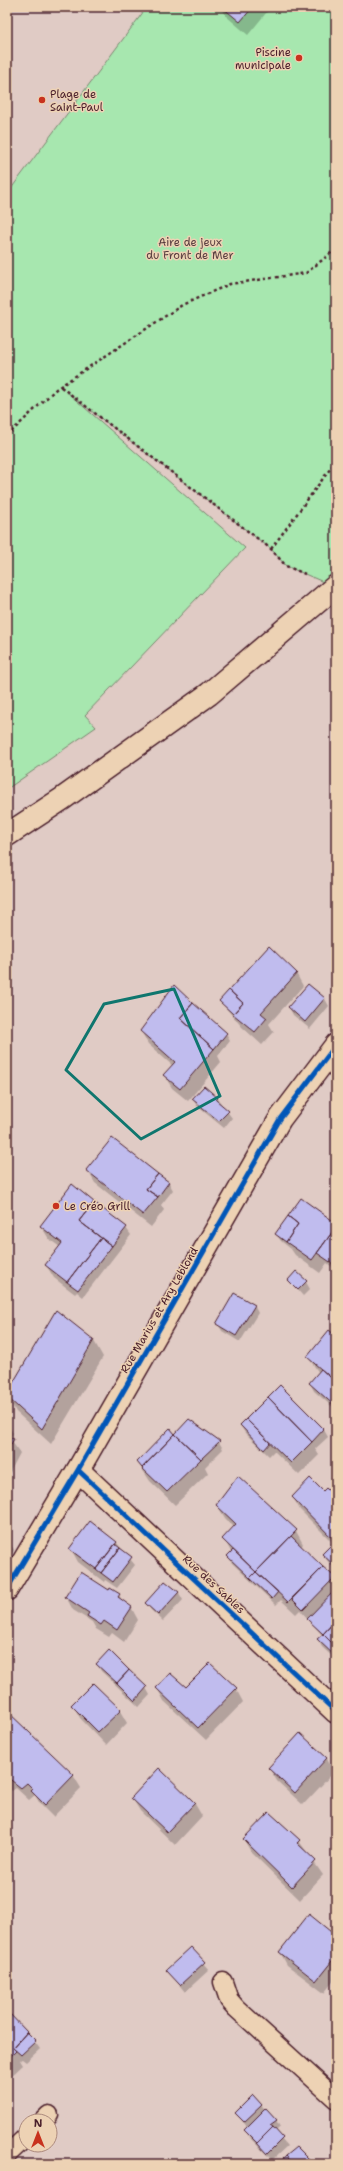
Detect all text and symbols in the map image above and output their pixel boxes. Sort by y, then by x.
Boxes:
place label: Piscine municipale [235,45,291,73]
marker: Piscine municipale [294,53,304,63]
place label: Plage de Saint-Paul [50,87,104,115]
marker: Plage de Saint-Paul [37,95,47,105]
park label: Aire de jeux du Front de Mer [146,235,234,263]
place label: Le Créo Grill [64,1199,131,1214]
marker: Le Créo Grill [51,1201,61,1211]
street label: Rue Marius et Ary Leblond [117,1244,202,1376]
street label: Rue des Sables [179,1552,248,1617]
north arrow [18,2113,58,2153]
text: N [34,2116,43,2131]

